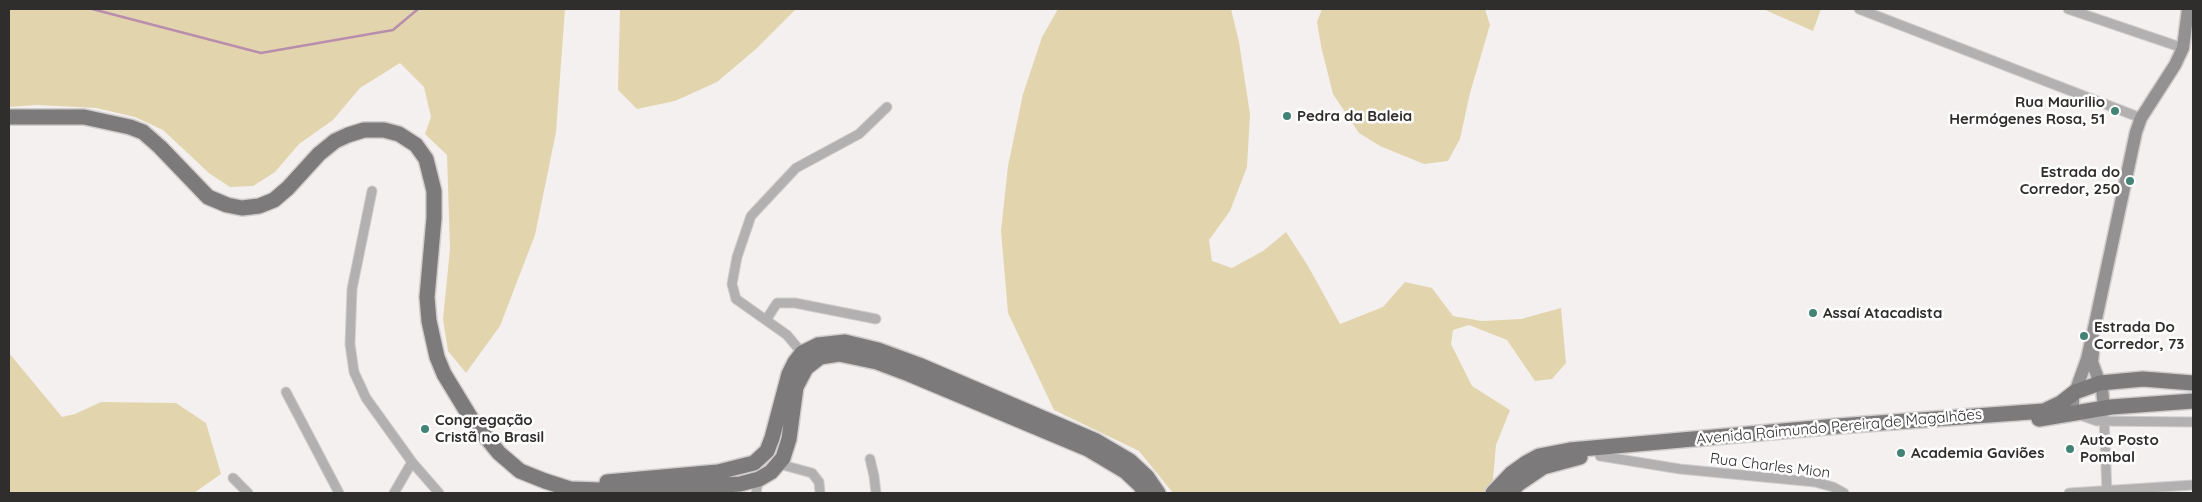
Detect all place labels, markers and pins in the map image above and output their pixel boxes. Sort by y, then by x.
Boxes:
place label: Rua Maurilio Hermógenes Rosa, 51 [1949,93,2105,128]
marker: Rua Maurilio Hermógenes Rosa, 51 [2109,105,2121,117]
place label: Pedra da Baleia [1297,107,1412,125]
marker: Pedra da Baleia [1281,110,1293,122]
place label: Estrada do Corredor, 250 [2020,163,2120,198]
marker: Estrada do Corredor, 250 [2124,175,2136,187]
place label: Assaí Atacadista [1823,304,1942,322]
marker: Assaí Atacadista [1807,307,1819,319]
place label: Estrada Do Corredor, 73 [2094,318,2184,353]
marker: Estrada Do Corredor, 73 [2078,330,2090,342]
place label: Congregação Cristã no Brasil [435,411,544,446]
marker: Congregação Cristã no Brasil [419,423,431,435]
place label: Auto Posto Pombal [2080,431,2159,466]
marker: Auto Posto Pombal [2064,443,2076,455]
place label: Academia Gaviões [1911,444,2044,462]
marker: Academia Gaviões [1895,447,1907,459]

